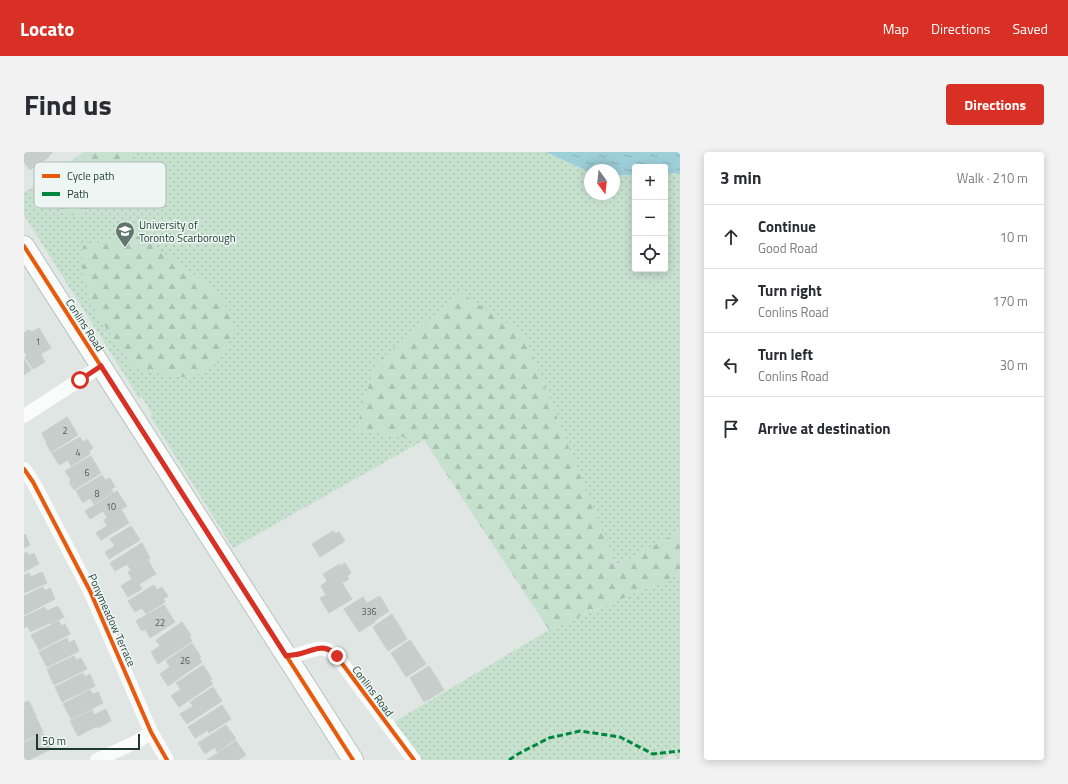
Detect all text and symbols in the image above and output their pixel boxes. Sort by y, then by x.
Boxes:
text: Locato [20,14,74,43]
text: Map [883,18,909,39]
text: Directions [931,18,990,39]
text: Saved [1012,18,1048,39]
text: Find us [24,83,112,126]
button: Directions [946,84,1044,125]
legend [34,162,166,208]
north arrow [584,164,620,200]
map controls [632,164,668,272]
button: + [632,164,668,200]
text: 3 min [720,165,761,191]
text: Cycle path [67,168,115,184]
text: Walk · 210 m [957,168,1028,188]
text: Path [67,186,89,202]
button: − [632,200,668,236]
text: Continue [758,215,816,238]
place label: University of Toronto Scarborough [139,217,236,246]
school or university icon: University of Toronto Scarborough [114,220,136,248]
icon: ahead [720,226,742,248]
text: 10 m [1000,227,1028,247]
button: locate [632,236,668,272]
text: Good Road [758,238,818,258]
text: Turn right [758,279,822,302]
icon: right [720,290,742,312]
text: 170 m [992,291,1028,311]
street label: Conlins Road [62,296,108,355]
text: Conlins Road [758,302,829,322]
house number: 1 [35,335,41,348]
text: Turn left [758,343,813,366]
icon: left [720,354,742,376]
text: 30 m [1000,355,1028,375]
text: Conlins Road [758,366,829,386]
route start [71,371,89,389]
text: Arrive at destination [758,417,891,440]
icon: arrive [720,418,742,440]
house number: 2 [62,424,68,437]
house number: 4 [75,446,81,459]
house number: 6 [84,466,90,479]
house number: 8 [94,487,100,500]
house number: 10 [106,500,116,513]
street label: Ponymeadow Terrace [84,571,140,669]
house number: 336 [361,605,377,618]
house number: 22 [155,616,165,629]
route end [328,647,346,665]
house number: 26 [180,654,190,667]
street label: Conlins Road [349,662,397,720]
scale bar [36,732,140,751]
text: 50 m [42,733,66,749]

